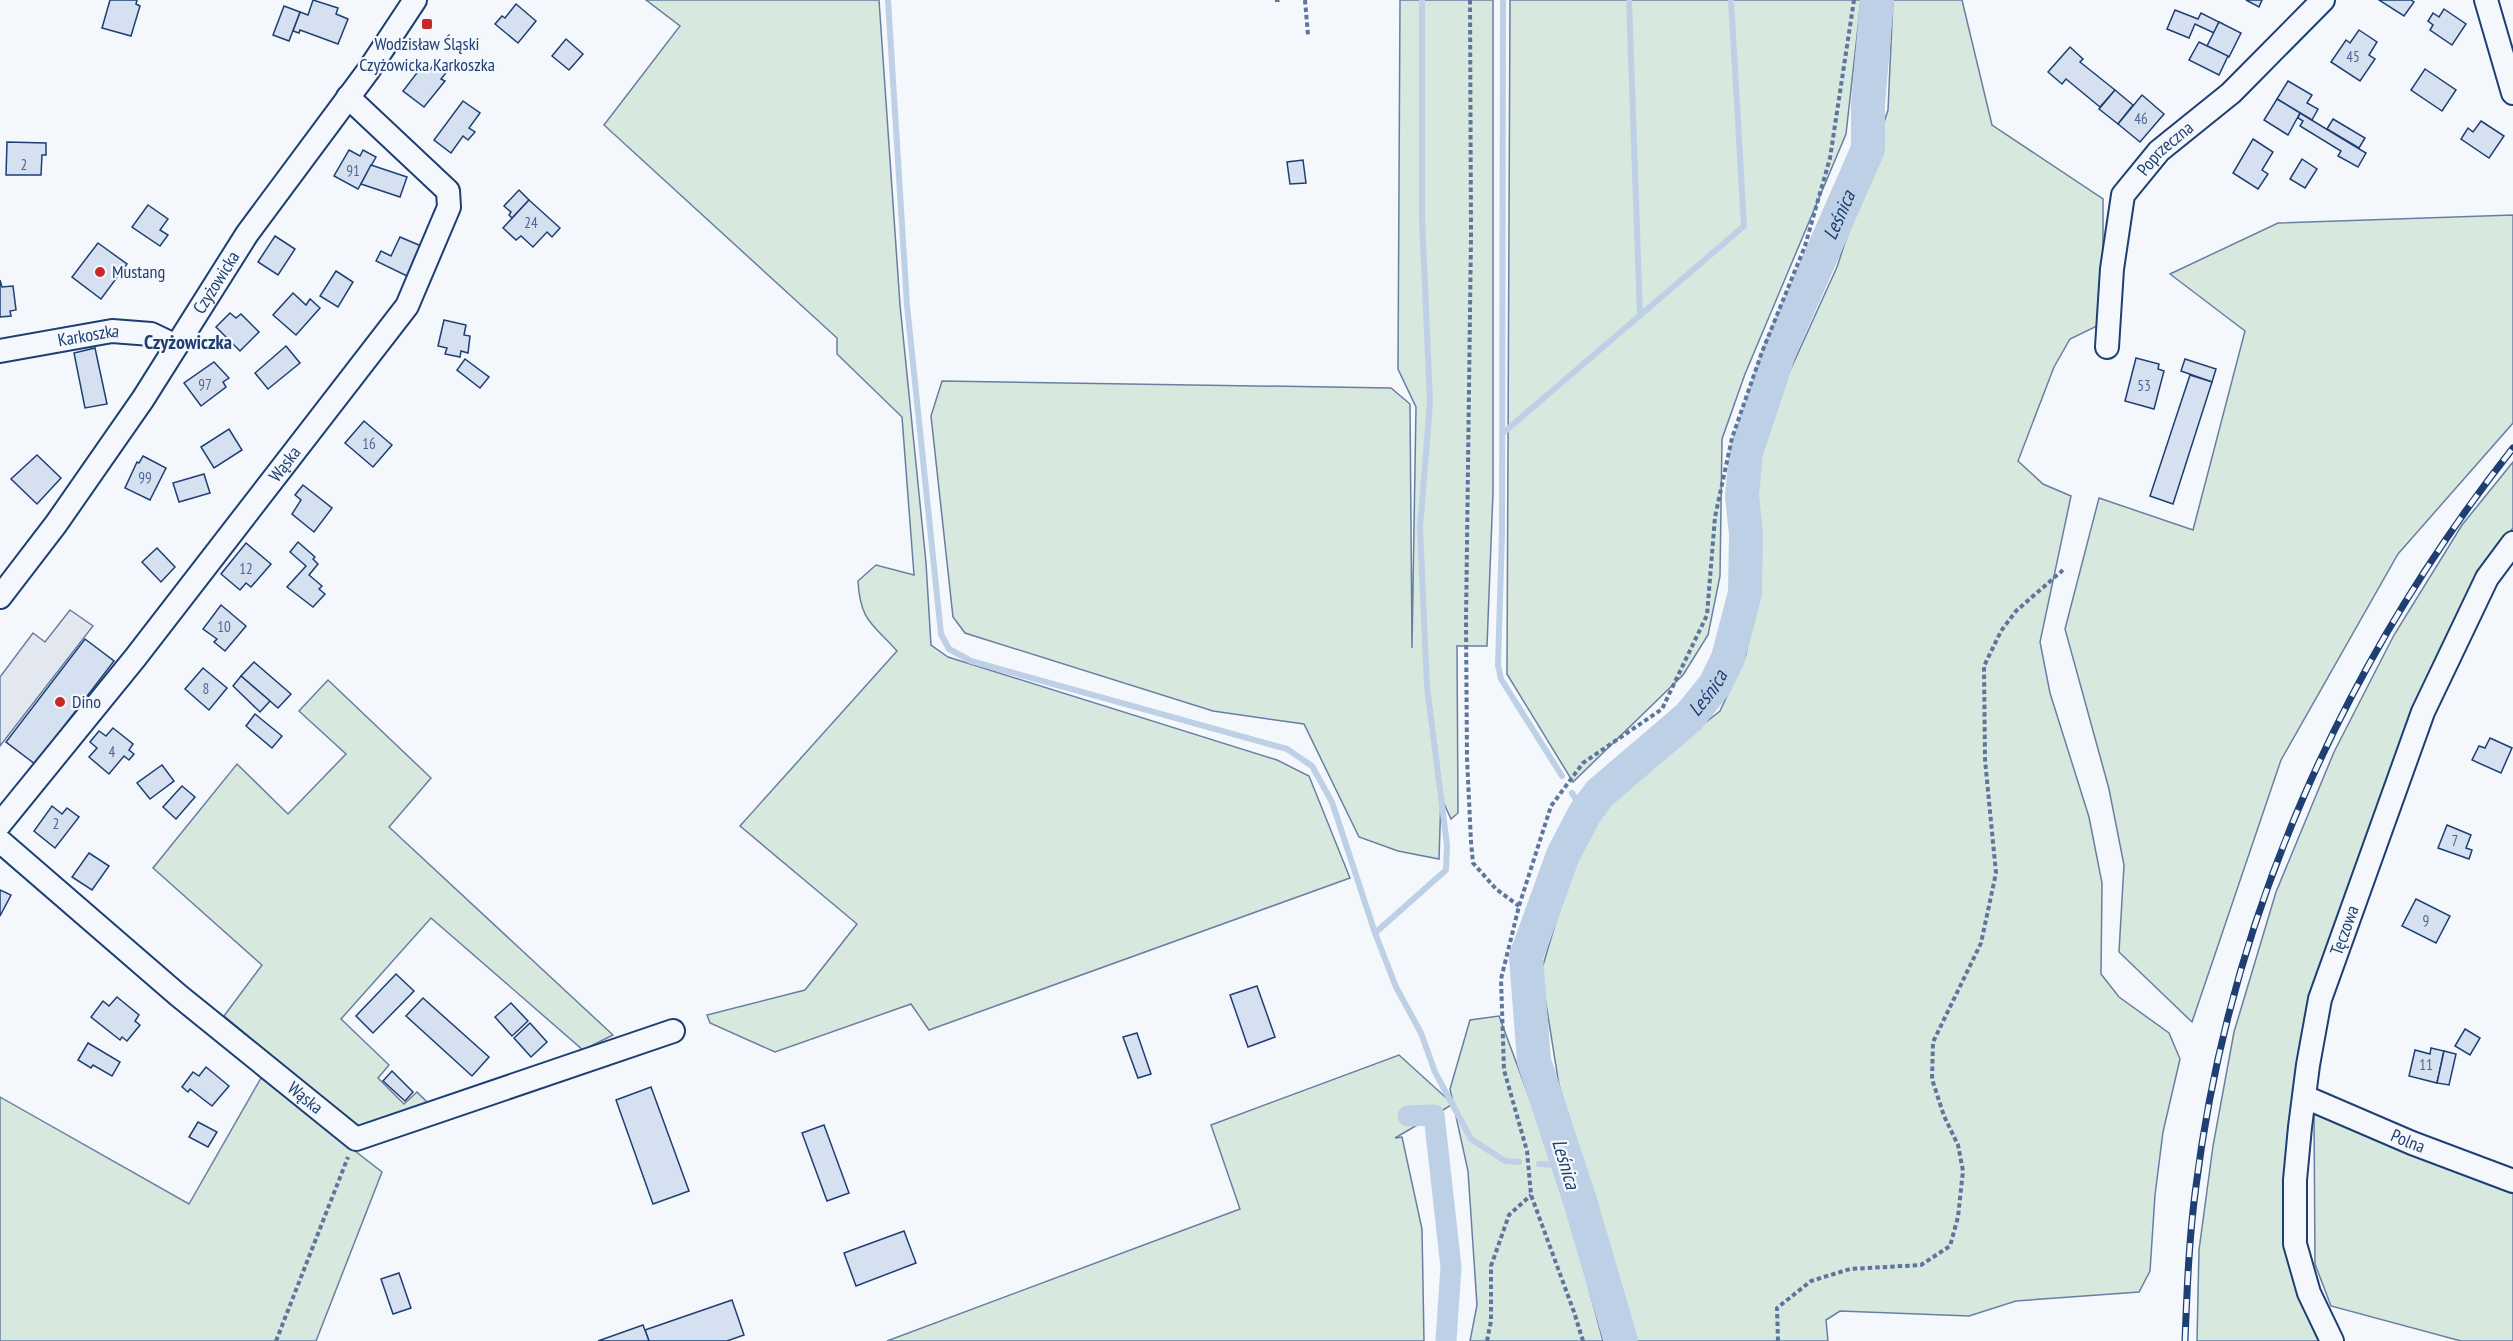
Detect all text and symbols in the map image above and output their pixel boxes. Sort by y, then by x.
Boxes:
marker: Wodzisław Śląski Czyżowicka Karkoszka [420,17,434,31]
place label: Wodzisław Śląski Czyżowicka Karkoszka [359,32,495,76]
house number: 45 [2346,47,2360,66]
house number: 46 [2134,109,2148,128]
street label: Poprzeczna [2132,116,2198,180]
house number: 2 [21,155,27,174]
house number: 91 [346,161,360,180]
water label: Leśnica [1817,186,1861,244]
house number: 24 [524,213,538,232]
street label: Czyżowicka [188,246,244,318]
place label: Mustang [112,260,165,283]
marker: Mustang [93,265,107,279]
street label: Karkoszka [56,319,120,351]
district label: Czyżowiczka [144,329,232,355]
house number: 97 [198,375,212,394]
house number: 53 [2137,376,2151,395]
house number: 16 [362,434,376,453]
street label: Wąska [263,441,305,486]
house number: 99 [138,468,152,487]
house number: 12 [239,559,253,578]
house number: 10 [217,617,231,636]
water label: Leśnica [1682,665,1733,721]
house number: 8 [203,679,209,698]
place label: Dino [72,690,101,713]
marker: Dino [53,695,67,709]
house number: 4 [109,742,116,761]
house number: 2 [53,814,59,833]
house number: 7 [2452,831,2458,850]
street label: Tęczowa [2325,902,2364,958]
house number: 9 [2423,911,2429,930]
house number: 11 [2419,1055,2433,1074]
street label: Wąska [283,1076,328,1119]
street label: Polna [2388,1123,2428,1158]
water label: Leśnica [1546,1136,1586,1193]

